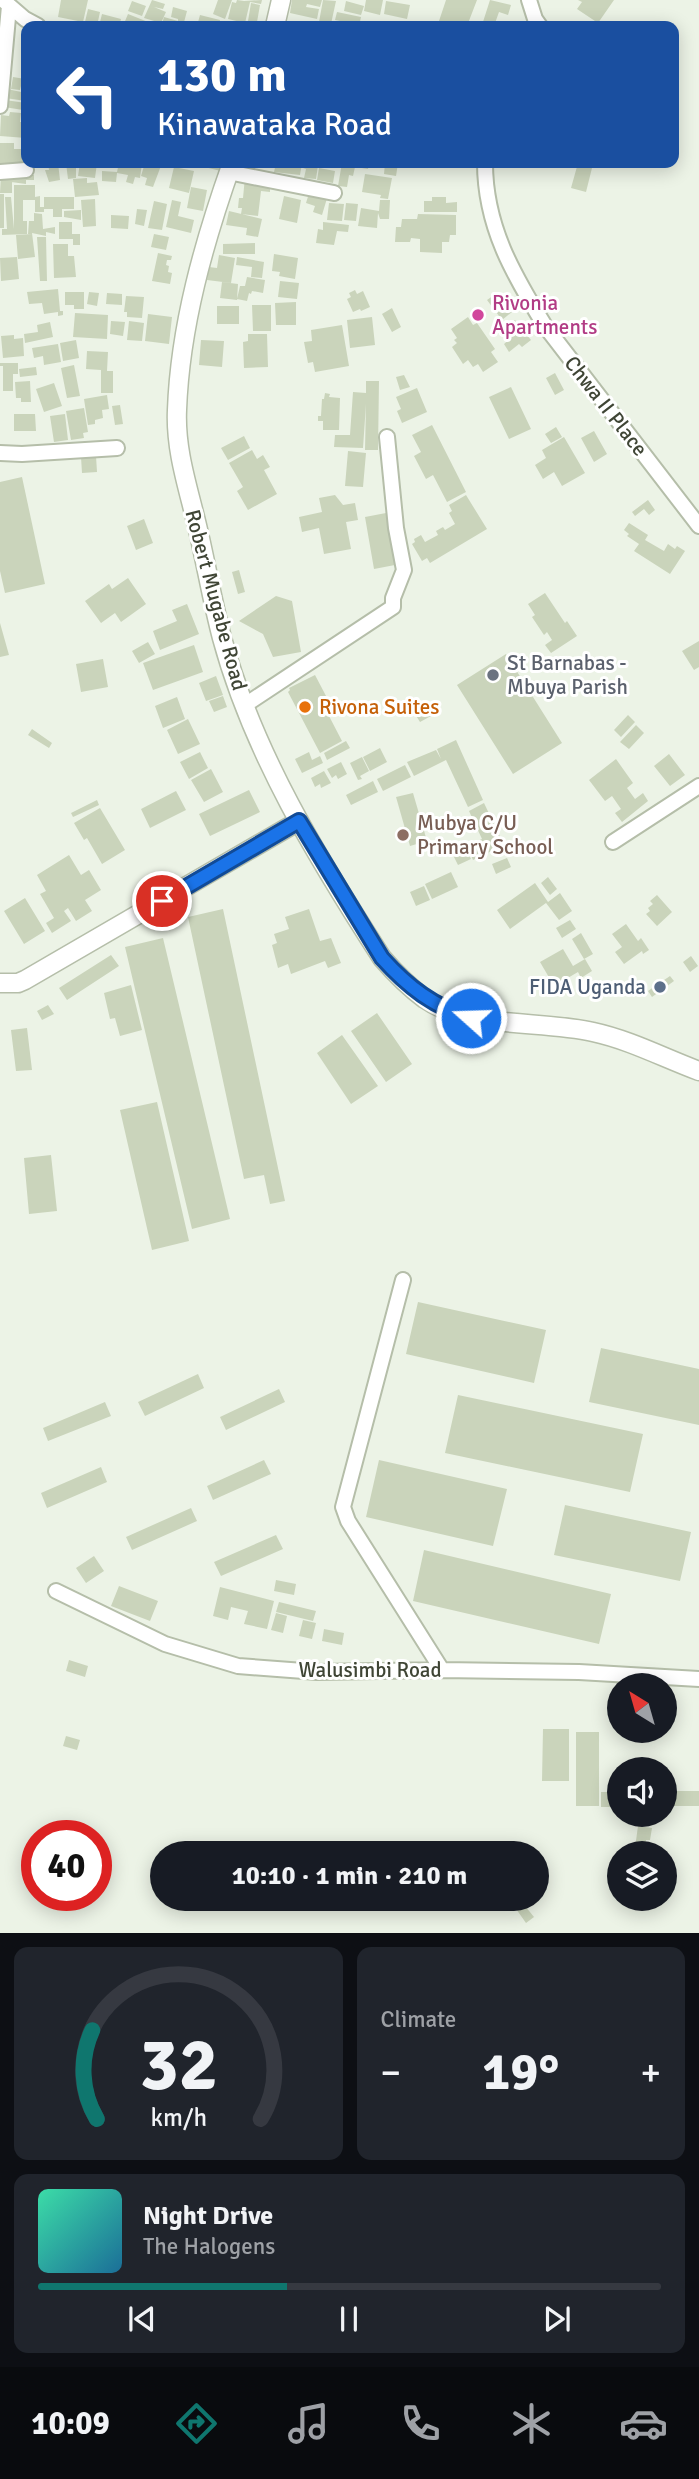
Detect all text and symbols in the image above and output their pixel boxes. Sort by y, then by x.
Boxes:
text: 130 m [157,45,287,105]
icon: left [42,49,133,140]
text: Kinawataka Road [157,105,392,144]
place label: Rivonia Apartments [492,290,597,340]
marker: Rivonia Apartments [470,307,486,323]
street label: Chwa II Place [559,351,653,461]
street label: Robert Mugabe Road [179,507,253,693]
place label: St Barnabas - Mbuya Parish [507,650,628,700]
marker: St Barnabas - Mbuya Parish [485,667,501,683]
place label: Rivona Suites [319,694,440,720]
marker: Rivona Suites [297,699,313,715]
place label: Mubya C/U Primary School [417,810,553,860]
marker: Mubya C/U Primary School [395,827,411,843]
pin [132,871,192,931]
icon: arrive [143,882,181,920]
place label: FIDA Uganda [529,974,646,1000]
marker: FIDA Uganda [652,979,668,995]
position arrow [434,981,508,1055]
street label: Walusimbi Road [298,1657,442,1683]
north arrow [607,1673,677,1743]
map controls [607,1673,677,1911]
button: sound [607,1757,677,1827]
speed limit sign: 40 [21,1820,112,1911]
button: layers [607,1841,677,1911]
text: 10:10 · 1 min · 210 m [232,1860,467,1892]
text: Climate [381,2005,456,2034]
text: 32 [139,2022,218,2111]
text: 19° [482,2040,559,2104]
text: − [381,2049,401,2096]
text: + [640,2049,661,2096]
text: km/h [150,2102,207,2133]
text: Night Drive [143,2200,273,2232]
text: The Halogens [143,2232,275,2261]
icon: previous [123,2300,161,2338]
icon: pause [330,2300,368,2338]
icon: next [538,2300,576,2338]
icon: directions [172,2399,221,2448]
icon: music [284,2399,333,2448]
icon: phone [396,2399,445,2448]
icon: climate [507,2399,556,2448]
icon: car [619,2399,668,2448]
text: 10:09 [31,2404,110,2443]

